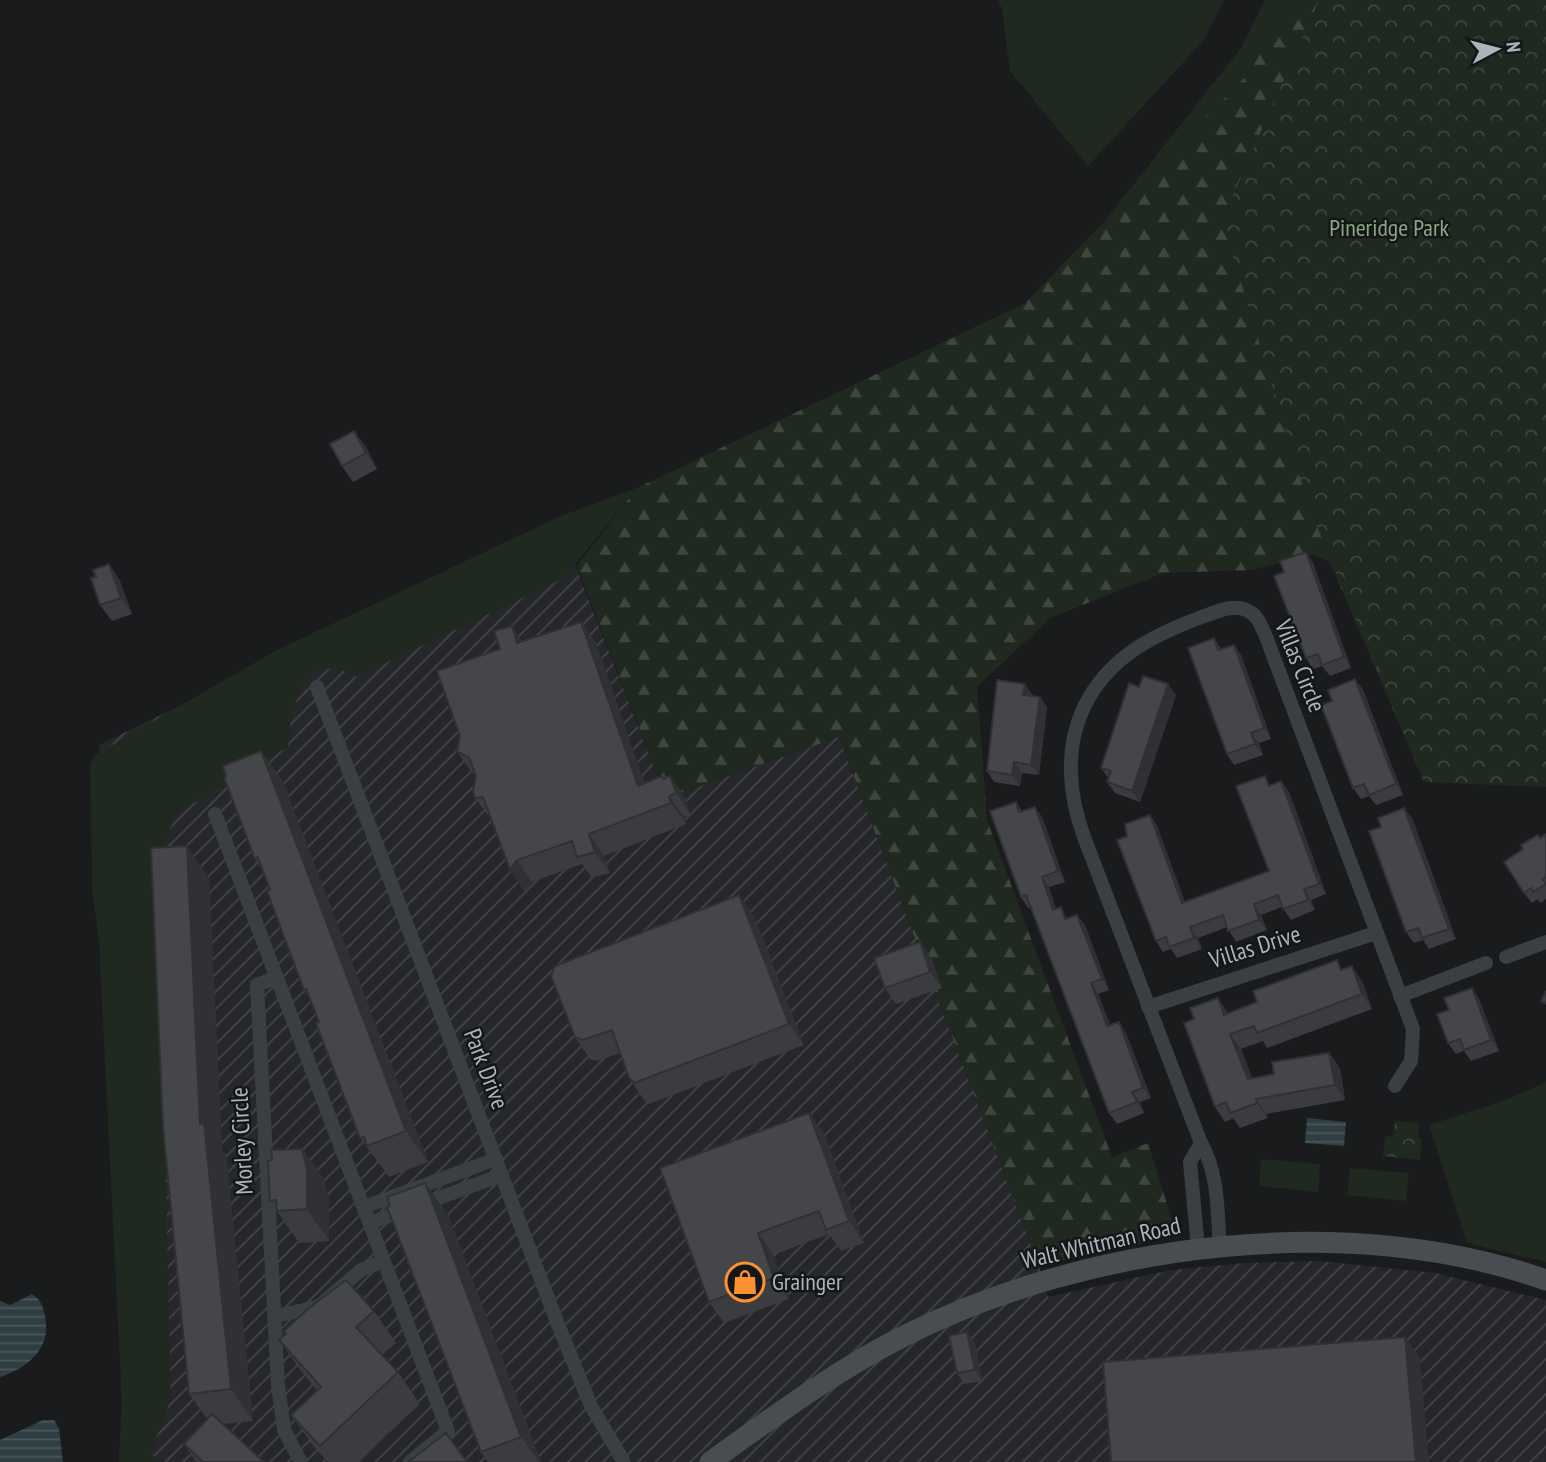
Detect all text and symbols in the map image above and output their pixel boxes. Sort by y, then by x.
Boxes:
north arrow [1462,14,1532,84]
text: N [1501,40,1526,53]
park label: Pineridge Park [1329,212,1450,243]
street label: Villas Circle [1268,614,1333,717]
street label: Villas Drive [1204,918,1304,975]
street label: Park Drive [457,1024,516,1113]
street label: Morley Circle [223,1086,260,1196]
street label: Walt Whitman Road [1018,1209,1183,1276]
shop icon: Grainger [724,1261,766,1303]
place label: Grainger [772,1266,843,1297]

